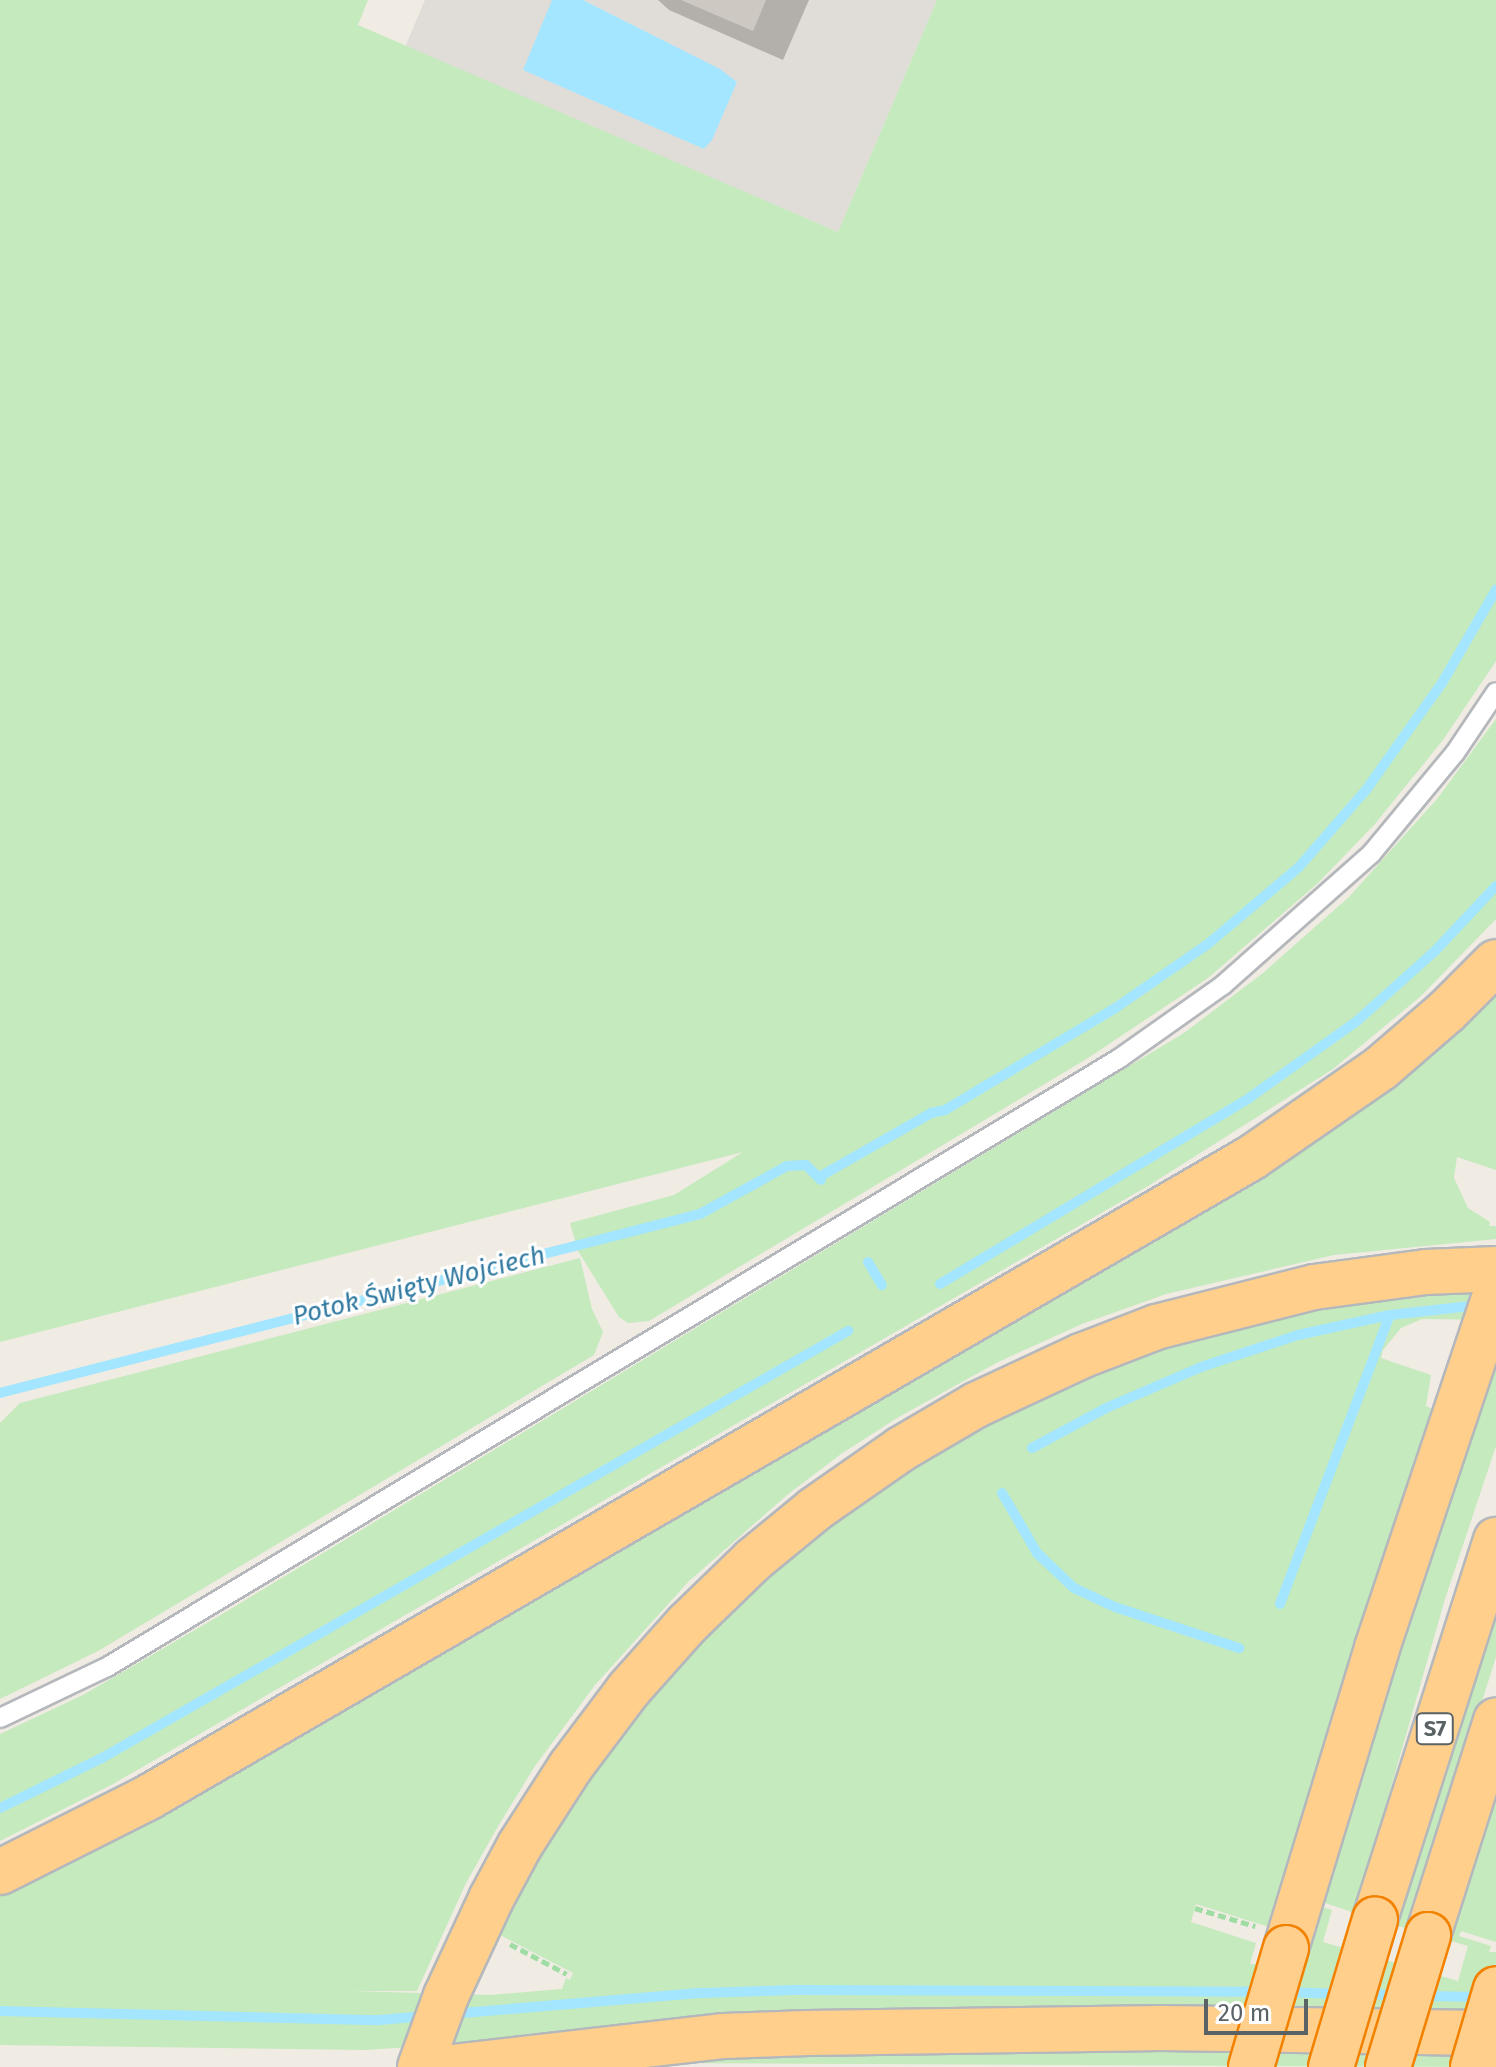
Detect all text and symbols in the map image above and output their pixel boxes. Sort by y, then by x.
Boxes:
water label: Potok Święty Wojciech [290,1240,548,1332]
road number: S7 [1415,1711,1455,1747]
scale bar [1208,1983,1312,2033]
text: 20 m [1218,1999,1270,2027]

